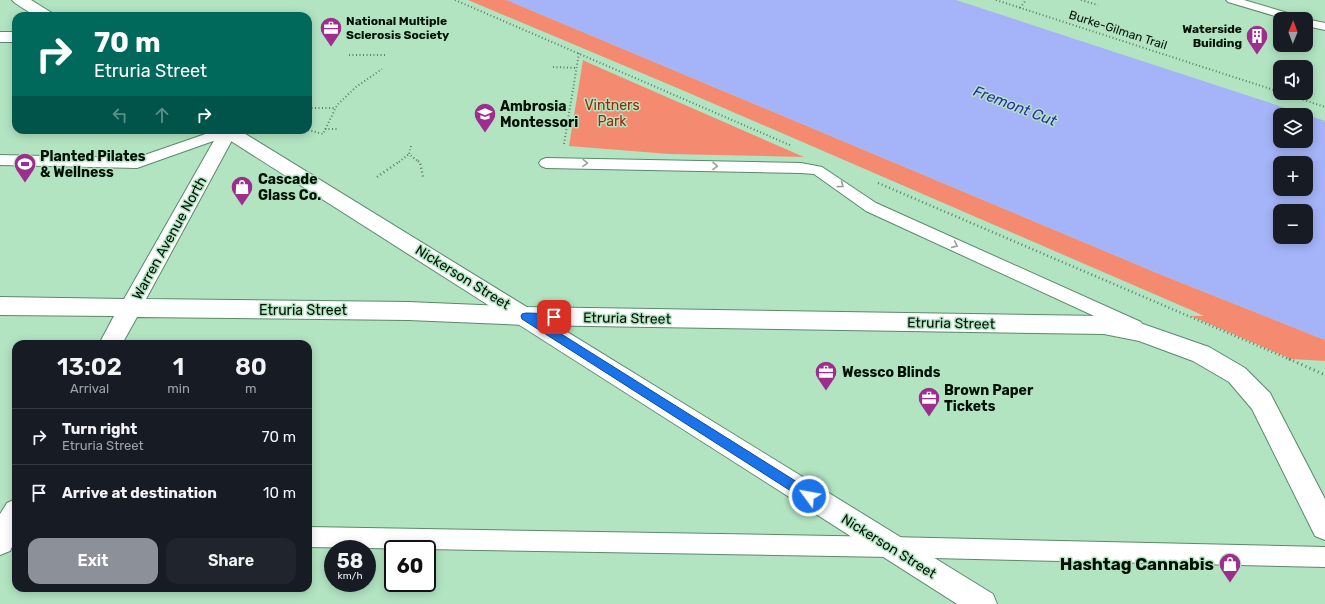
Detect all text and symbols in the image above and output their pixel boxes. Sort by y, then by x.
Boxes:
street label: Burke-Gilman Trail [1067,8,1169,52]
north arrow [1273,12,1313,52]
map controls [1273,12,1313,244]
place label: National Multiple Sclerosis Society [346,14,449,42]
office icon: National Multiple Sclerosis Society [318,15,344,48]
place label: Waterside Building [1182,22,1242,50]
building icon: Waterside Building [1244,23,1270,56]
text: 70 m [94,26,161,59]
icon: right [28,28,80,80]
text: Etruria Street [94,60,207,82]
button: sound [1273,60,1313,100]
water label: Fremont Cut [971,82,1059,130]
park label: Vintners Park [584,97,640,130]
place label: Ambrosia Montessori [500,98,578,131]
school or university icon: Ambrosia Montessori [472,101,498,134]
icon: left [109,104,131,126]
icon: ahead [151,104,173,126]
icon: right [193,104,215,126]
button: layers [1273,108,1313,148]
place label: Planted Pilates & Wellness [40,148,146,181]
sports icon: Planted Pilates & Wellness [12,151,38,184]
button: + [1273,156,1313,196]
one-way arrow [582,159,588,167]
one-way arrow [712,161,718,170]
place label: Cascade Glass Co. [258,171,321,204]
street label: Warren Avenue North [129,174,210,303]
shop icon: Cascade Glass Co. [229,174,255,207]
one-way arrow [836,181,843,188]
button: − [1273,204,1313,244]
one-way arrow [951,240,959,248]
street label: Nickerson Street [412,241,514,314]
pin [537,300,571,334]
street label: Etruria Street [259,302,347,319]
icon: arrive [543,306,565,328]
street label: Etruria Street [583,309,672,328]
street label: Etruria Street [907,314,996,333]
text: 13:02 [57,353,122,381]
text: 1 [173,353,184,381]
text: 80 [235,353,267,381]
office icon: Wessco Blinds [813,359,839,392]
place label: Wessco Blinds [842,364,941,381]
text: Arrival [70,381,109,396]
text: min [167,381,190,396]
text: m [245,381,257,396]
place label: Brown Paper Tickets [944,382,1034,415]
office icon: Brown Paper Tickets [916,385,942,418]
text: Turn right [62,420,137,438]
icon: right [28,426,50,448]
text: 70 m [262,428,296,446]
text: Etruria Street [62,438,144,453]
position arrow [788,475,830,517]
icon: arrive [28,482,50,504]
text: Arrive at destination [62,484,217,502]
text: 10 m [263,484,296,502]
street label: Nickerson Street [838,510,940,583]
button: Exit [28,538,158,584]
button: Share [166,538,296,584]
speed limit sign: 60 [384,540,436,592]
text: 58 [337,549,363,573]
shop icon: Hashtag Cannabis [1217,551,1243,584]
place label: Hashtag Cannabis [1060,554,1214,574]
text: km/h [338,570,362,582]

